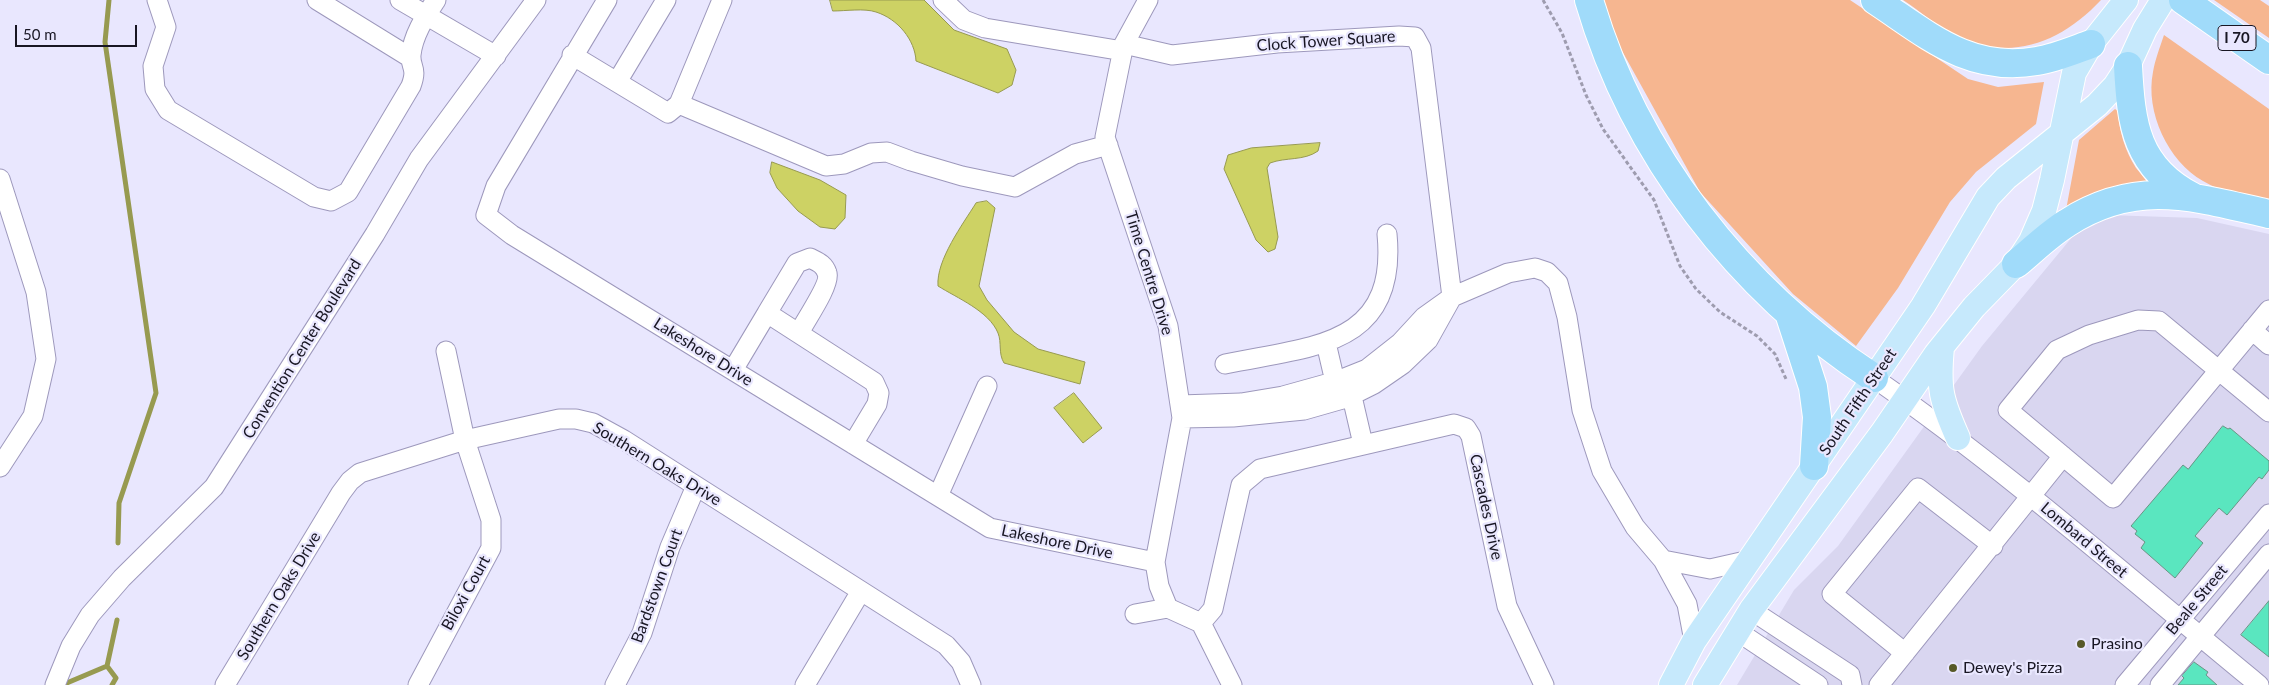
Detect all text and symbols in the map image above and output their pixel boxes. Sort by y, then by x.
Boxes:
scale bar [18,15,140,47]
text: 50 m [23,25,57,43]
road number: I 70 [2218,26,2256,50]
street label: Clock Tower Square [1256,27,1396,55]
street label: Time Centre Drive [1121,209,1177,337]
street label: Convention Center Boulevard [239,256,365,442]
street label: Lakeshore Drive [650,314,756,390]
street label: South Fifth Street [1815,345,1901,459]
street label: Southern Oaks Drive [589,418,725,510]
street label: Cascades Drive [1465,452,1507,562]
street label: Lombard Street [2037,498,2131,582]
street label: Lakeshore Drive [1000,521,1114,563]
street label: Bardstown Court [627,526,687,646]
street label: Southern Oaks Drive [233,528,325,664]
street label: Biloxi Court [438,552,494,634]
street label: Beale Street [2162,561,2232,639]
place label: Prasino [2091,634,2143,654]
marker: Prasino [2075,638,2087,650]
place label: Dewey's Pizza [1963,658,2062,678]
marker: Dewey's Pizza [1947,662,1959,674]

